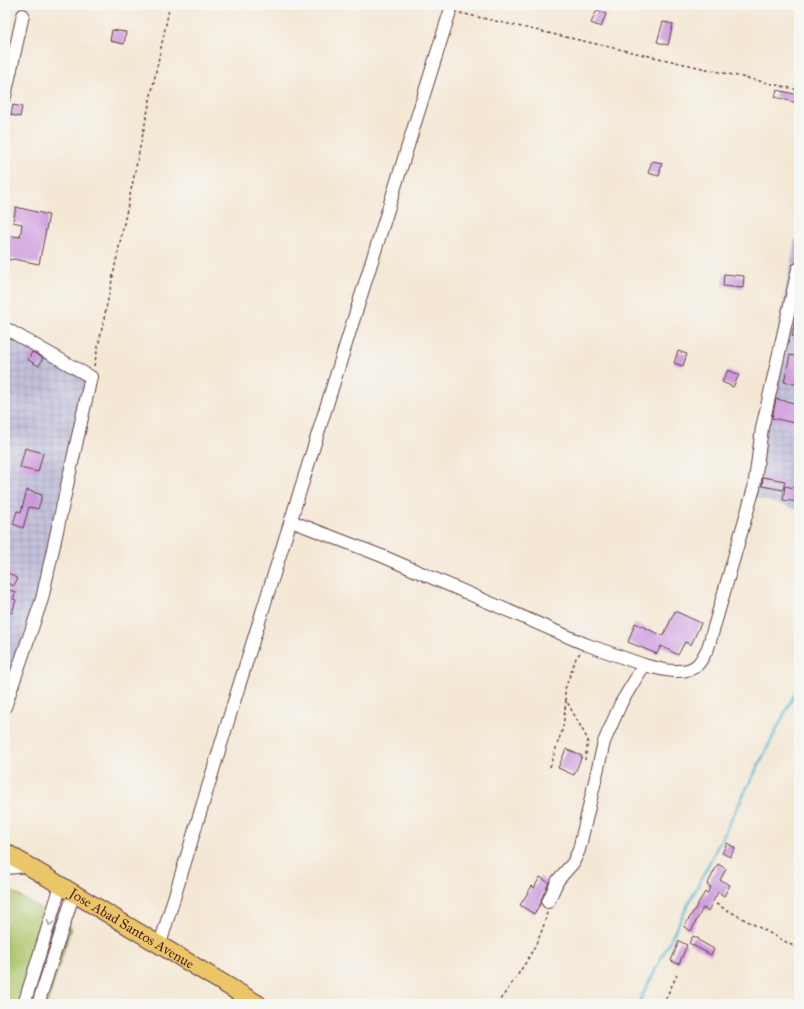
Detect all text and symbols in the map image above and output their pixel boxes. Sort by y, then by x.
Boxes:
street label: Jose Abad Santos Avenue [64,883,197,972]
one-way arrow [46,919,55,926]

